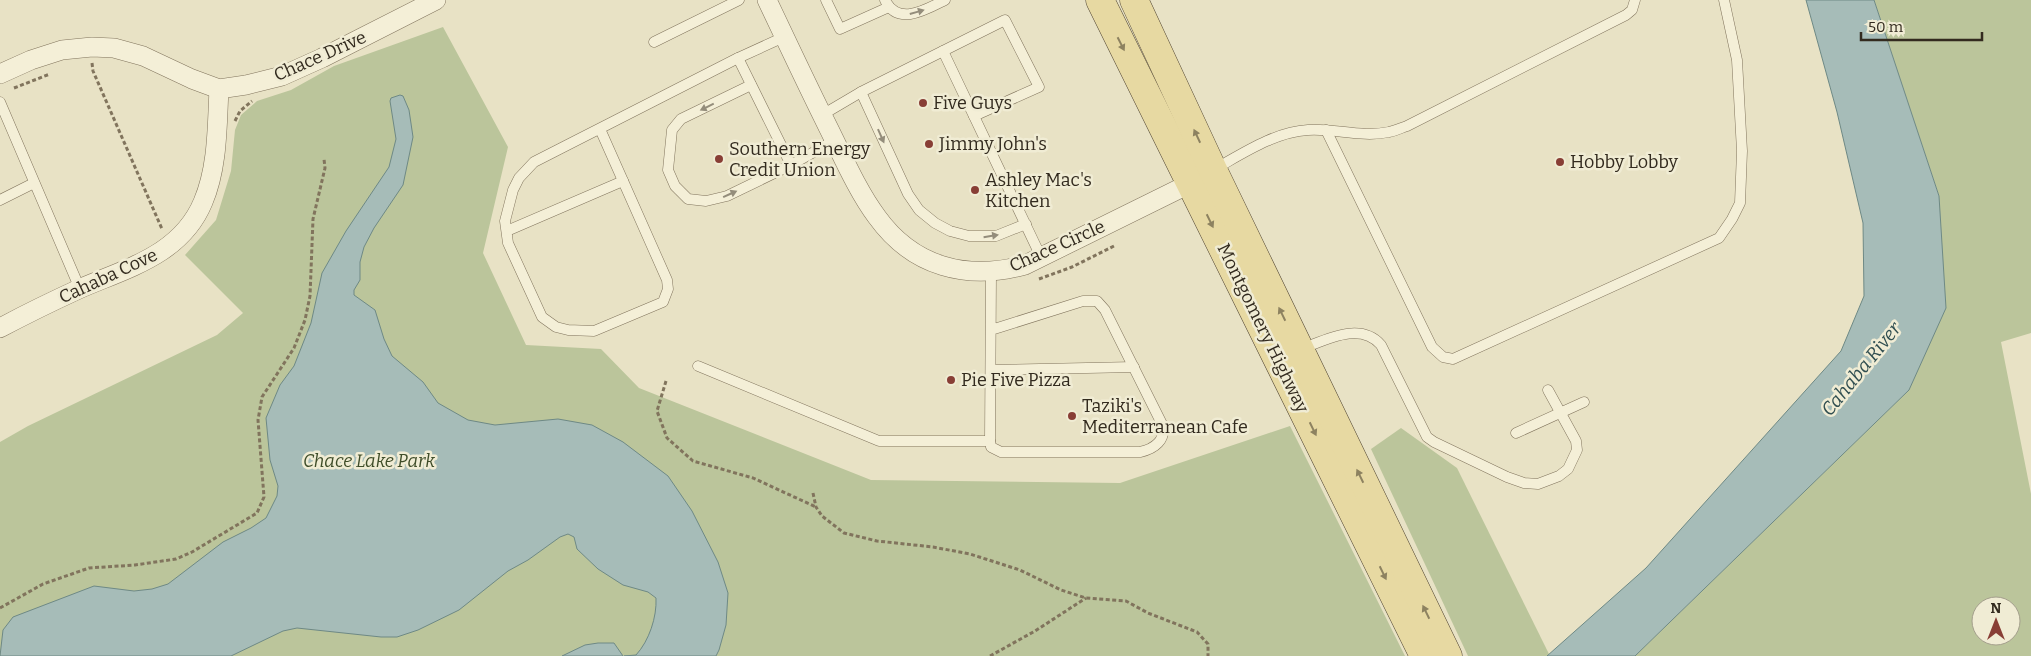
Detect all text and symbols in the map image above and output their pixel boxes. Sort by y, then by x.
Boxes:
one-way arrow [909,8,925,16]
scale bar [1861,10,1982,42]
text: 50 m [1868,18,1904,36]
street label: Chace Drive [270,26,370,86]
one-way arrow [1118,37,1126,51]
place label: Five Guys [933,92,1012,114]
marker: Five Guys [917,97,929,109]
one-way arrow [700,103,714,111]
one-way arrow [1192,128,1201,143]
one-way arrow [878,129,886,143]
place label: Jimmy John's [938,133,1047,155]
place label: Southern Energy Credit Union [729,138,871,181]
marker: Jimmy John's [923,138,935,150]
place label: Hobby Lobby [1570,151,1679,173]
marker: Southern Energy Credit Union [713,153,725,165]
marker: Hobby Lobby [1554,156,1566,168]
place label: Ashley Mac's Kitchen [985,169,1092,212]
marker: Ashley Mac's Kitchen [969,184,981,196]
one-way arrow [723,190,737,198]
one-way arrow [1205,213,1214,228]
street label: Chace Circle [1006,215,1108,277]
one-way arrow [983,232,999,240]
street label: Montgomery Highway [1212,240,1314,417]
street label: Cahaba Cove [55,244,161,308]
one-way arrow [1278,306,1286,321]
water label: Cahaba River [1816,317,1907,421]
place label: Pie Five Pizza [961,369,1071,391]
marker: Pie Five Pizza [945,374,957,386]
place label: Taziki's Mediterranean Cafe [1082,395,1248,438]
marker: Taziki's Mediterranean Cafe [1066,410,1078,422]
one-way arrow [1309,422,1317,436]
park label: Chace Lake Park [303,450,435,472]
one-way arrow [1356,469,1364,483]
one-way arrow [1380,566,1388,580]
north arrow [1971,596,2021,646]
text: N [1991,600,2002,617]
one-way arrow [1422,605,1430,619]

